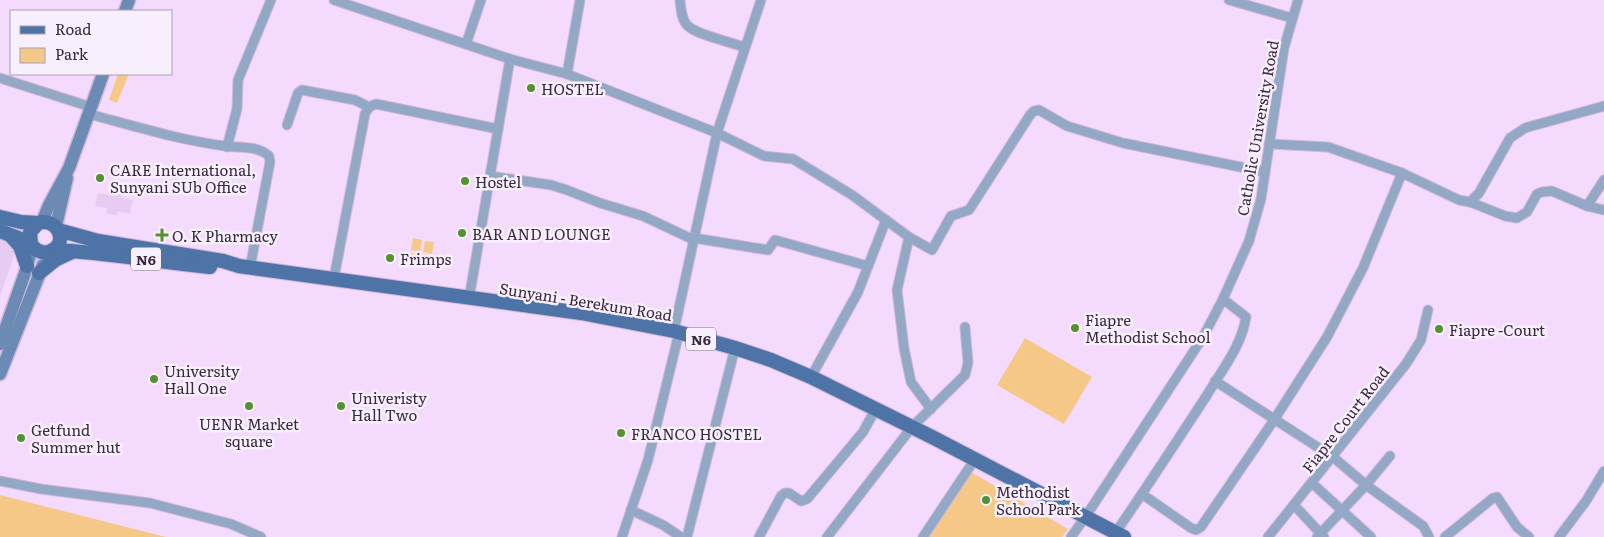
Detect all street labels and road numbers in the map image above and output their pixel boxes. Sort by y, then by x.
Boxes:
street label: Catholic University Road [1230,38,1284,218]
road number: N6 [131,248,161,270]
street label: Sunyani - Berekum Road [498,276,674,326]
road number: N6 [686,328,716,350]
street label: Fiapre Court Road [1296,361,1394,477]

